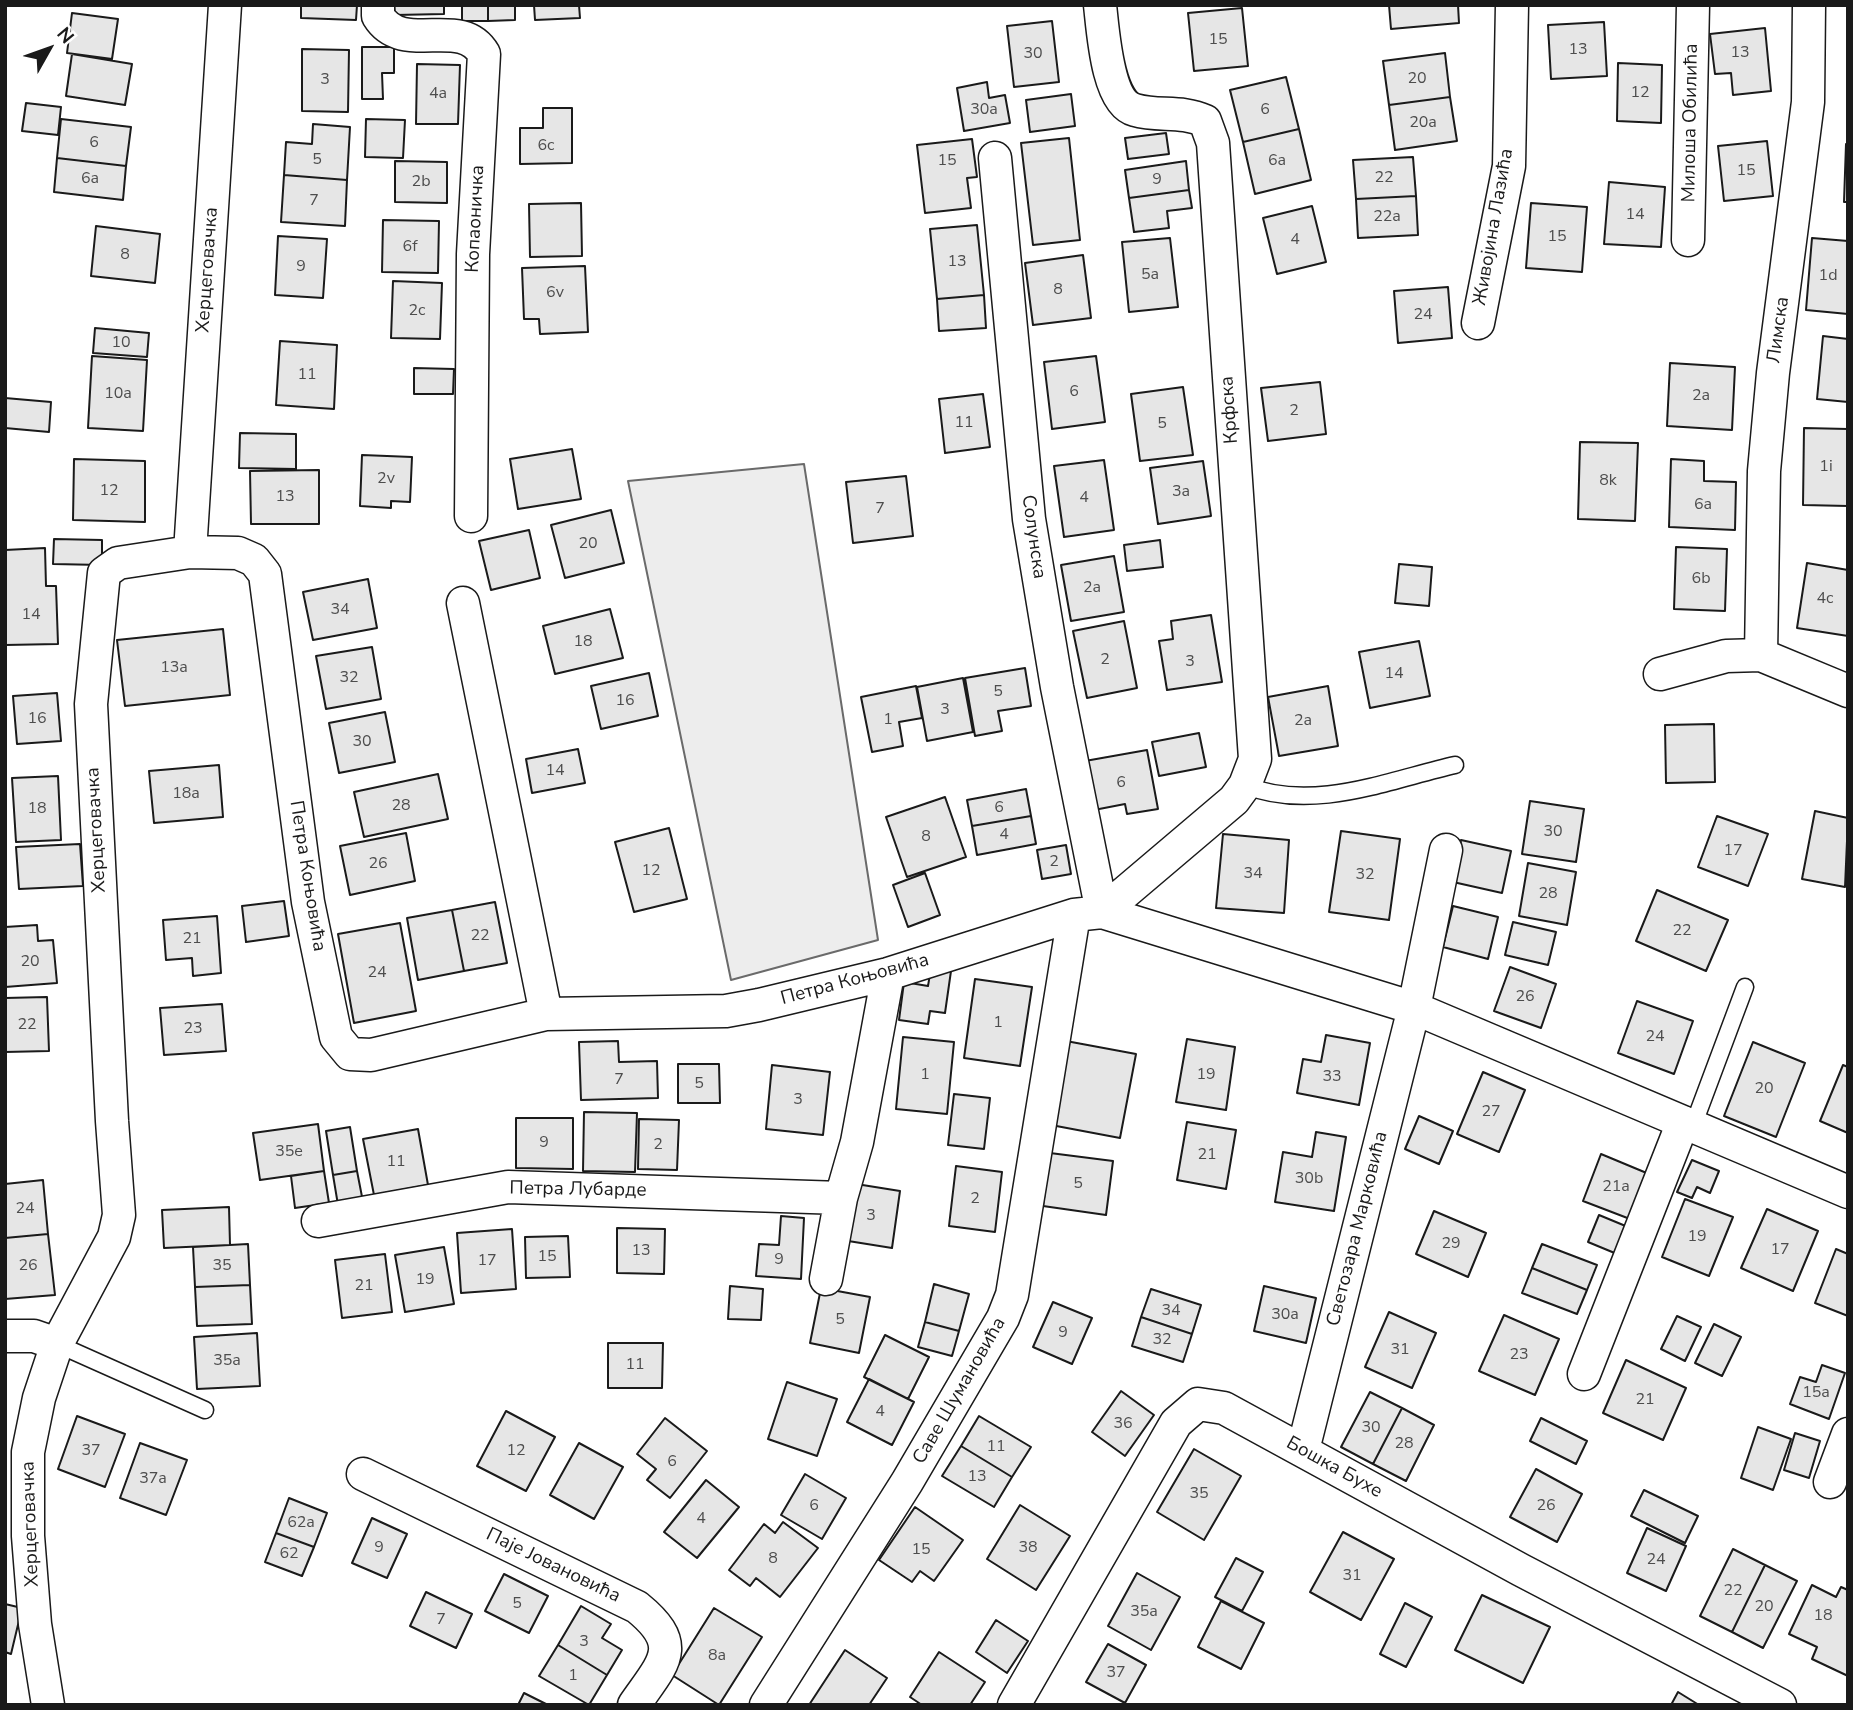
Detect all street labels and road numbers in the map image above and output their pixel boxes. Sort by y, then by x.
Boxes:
street label: Милоша Обилића [1678,43,1704,203]
street label: Живојина Лазића [1469,147,1519,307]
street label: Копаоничка [462,165,490,273]
street label: Херцеговачка [192,206,224,334]
street label: Лимска [1763,295,1795,365]
street label: Крфска [1216,375,1244,445]
street label: Солунска [1016,494,1050,580]
street label: Херцеговачка [82,767,112,893]
street label: Петра Коњовића [284,799,330,953]
street label: Петра Коњовића [778,949,932,1011]
street label: Светозара Марковића [1323,1129,1393,1329]
street label: Петра Лубарде [509,1177,647,1203]
street label: Саве Шумановића [909,1314,1011,1468]
street label: Бошка Бухе [1282,1432,1386,1504]
street label: Херцеговачка [17,1461,45,1587]
street label: Паје Јовановића [482,1524,624,1608]

